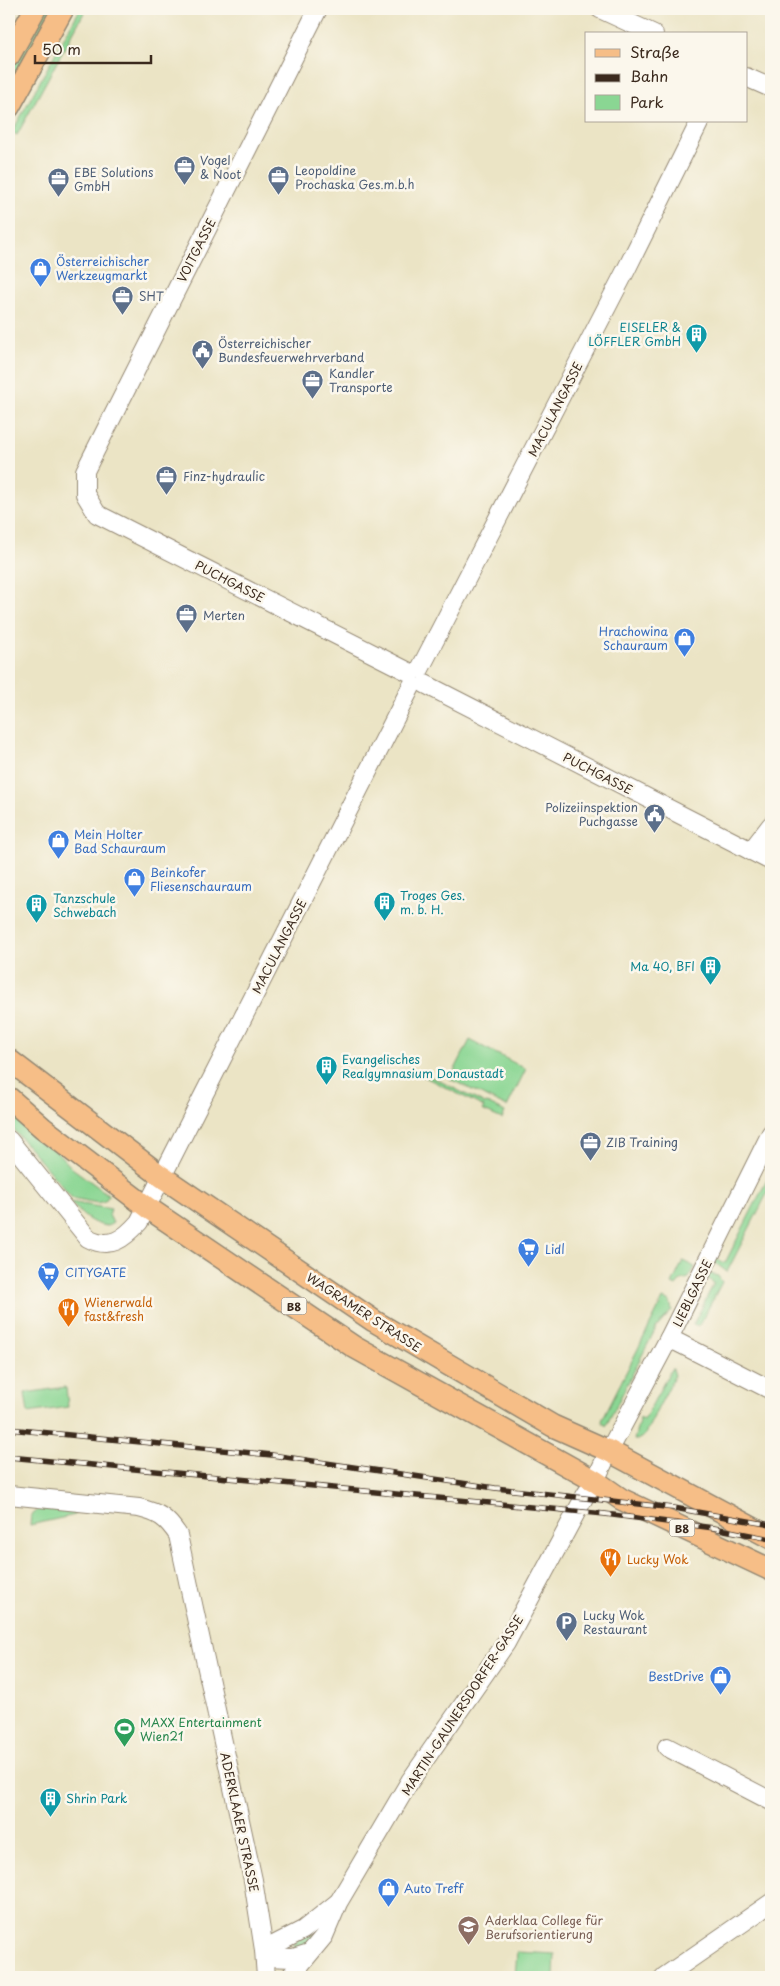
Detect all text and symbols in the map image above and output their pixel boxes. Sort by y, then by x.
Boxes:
scale bar [35,32,151,64]
legend [585,32,748,122]
text: 50 m [42,37,81,60]
text: Straße [630,40,680,63]
text: Bahn [630,64,668,87]
text: Park [630,90,664,113]
place label: Vogel & Noot [200,151,241,183]
office icon: Vogel & Noot [172,155,196,186]
place label: Leopoldine Prochaska Ges.m.b.h [295,161,415,193]
place label: EBE Solutions GmbH [74,163,154,195]
office icon: Leopoldine Prochaska Ges.m.b.h [267,165,291,196]
office icon: EBE Solutions GmbH [46,167,70,198]
street label: VOITGASSE [172,215,220,285]
place label: Österreichischer Werkzeugmarkt [56,252,149,284]
shop icon: Österreichischer Werkzeugmarkt [28,256,52,287]
office icon: SHT [111,284,135,315]
place label: SHT [139,287,165,305]
place label: EISELER & LÖFFLER GmbH [588,318,681,350]
building icon: EISELER & LÖFFLER GmbH [685,322,709,353]
place label: Österreichischer Bundesfeuerwehrverband [218,334,365,366]
public building icon: Österreichischer Bundesfeuerwehrverband [190,338,214,369]
street label: MACULANGASSE [523,358,587,460]
place label: Kandler Transporte [329,364,393,396]
office icon: Kandler Transporte [301,368,325,399]
office icon: Finz-hydraulic [155,464,179,495]
place label: Finz-hydraulic [183,467,265,485]
street label: PUCHGASSE [192,556,268,606]
office icon: Merten [175,603,199,634]
place label: Merten [203,606,245,624]
place label: Hrachowina Schauraum [599,622,668,654]
shop icon: Hrachowina Schauraum [672,626,696,657]
street label: PUCHGASSE [560,748,636,798]
place label: Polizeiinspektion Puchgasse [545,798,638,830]
public building icon: Polizeiinspektion Puchgasse [642,802,666,833]
place label: Mein Holter Bad Schauraum [74,825,166,857]
shop icon: Mein Holter Bad Schauraum [46,829,70,860]
place label: Beinkofer Fliesenschauraum [150,863,252,895]
shop icon: Beinkofer Fliesenschauraum [122,867,146,898]
place label: Troges Ges. m. b. H. [400,886,465,918]
place label: Tanzschule Schwebach [53,889,117,921]
building icon: Troges Ges. m. b. H. [372,890,396,921]
building icon: Tanzschule Schwebach [25,893,49,924]
street label: MACULANGASSE [247,895,311,997]
building icon: Ma 40, BFI [699,954,723,985]
place label: Ma 40, BFI [630,957,695,975]
place label: Evangelisches Realgymnasium Donaustadt [342,1050,504,1082]
building icon: Evangelisches Realgymnasium Donaustadt [314,1054,338,1085]
office icon: ZIB Training [578,1130,602,1161]
place label: ZIB Training [606,1133,678,1151]
supermarket icon: Lidl [517,1237,541,1268]
place label: Lidl [545,1240,565,1258]
street label: LIEBLGASSE [668,1256,716,1330]
supermarket icon: CITYGATE [37,1260,61,1291]
place label: CITYGATE [65,1263,127,1281]
street label: WAGRAMER STRASSE [303,1268,425,1356]
place label: Wienerwald fast&fresh [84,1293,153,1325]
restaurant icon: Wienerwald fast&fresh [56,1297,80,1328]
road number: B8 [282,1298,306,1314]
road number: B8 [670,1520,694,1536]
restaurant icon: Lucky Wok [599,1547,623,1578]
place label: Lucky Wok [627,1550,689,1568]
place label: Lucky Wok Restaurant [583,1606,647,1638]
parking icon: Lucky Wok Restaurant [555,1610,579,1641]
street label: MARTIN-GAUNERSDORFER-GASSE [397,1611,527,1799]
shop icon: BestDrive [708,1664,732,1695]
place label: BestDrive [648,1667,704,1685]
place label: MAXX Entertainment Wien21 [140,1713,262,1745]
sports icon: MAXX Entertainment Wien21 [112,1717,136,1748]
street label: ADERKLAAER STRASSE [216,1750,264,1894]
building icon: Shrin Park [38,1786,62,1817]
place label: Shrin Park [66,1789,127,1807]
shop icon: Auto Treff [376,1876,400,1907]
place label: Auto Treff [404,1879,464,1897]
place label: Aderklaa College für Berufsorientierung [485,1911,604,1943]
school or university icon: Aderklaa College für Berufsorientierung [457,1915,481,1946]

